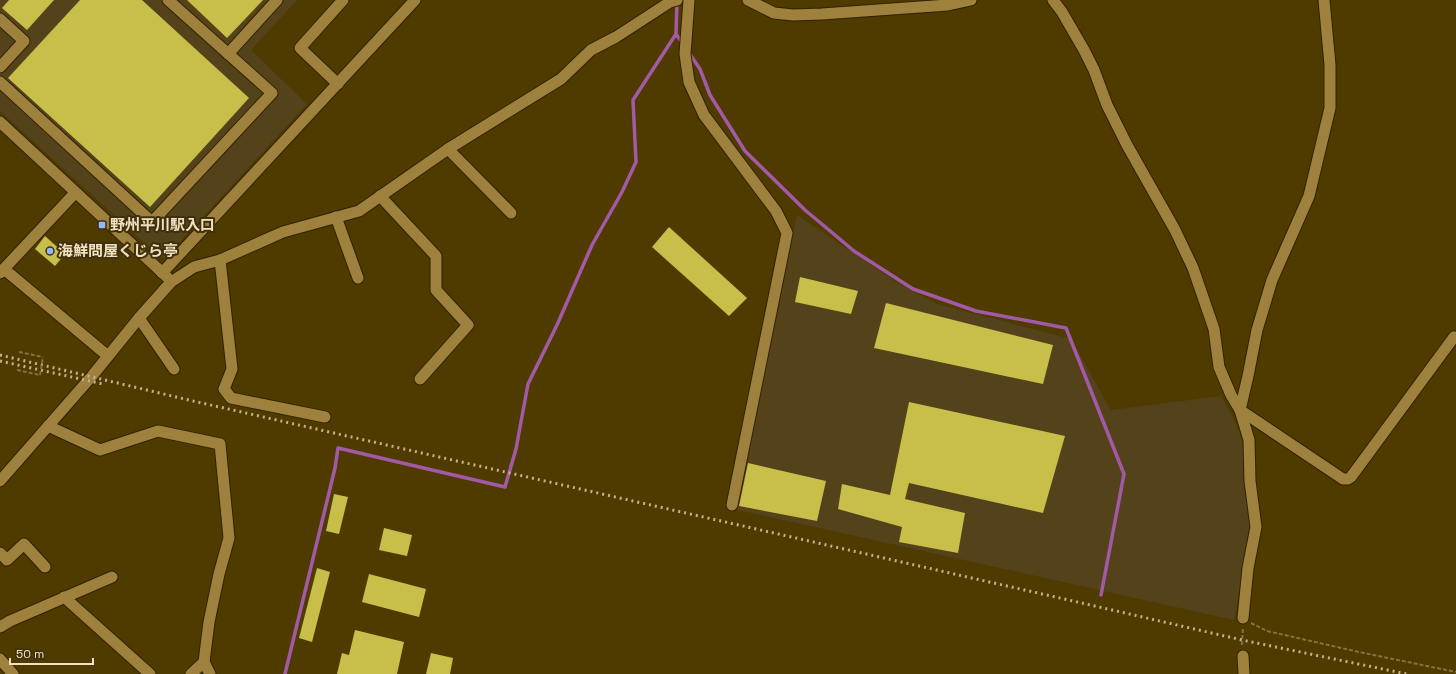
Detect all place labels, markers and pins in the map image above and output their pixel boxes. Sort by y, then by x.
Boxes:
place label: 野州平川駅入口 [110,215,215,234]
marker: 野州平川駅入口 [97,220,107,230]
place label: 海鮮問屋くじら亭 [58,241,178,260]
marker: 海鮮問屋くじら亭 [45,246,55,256]

